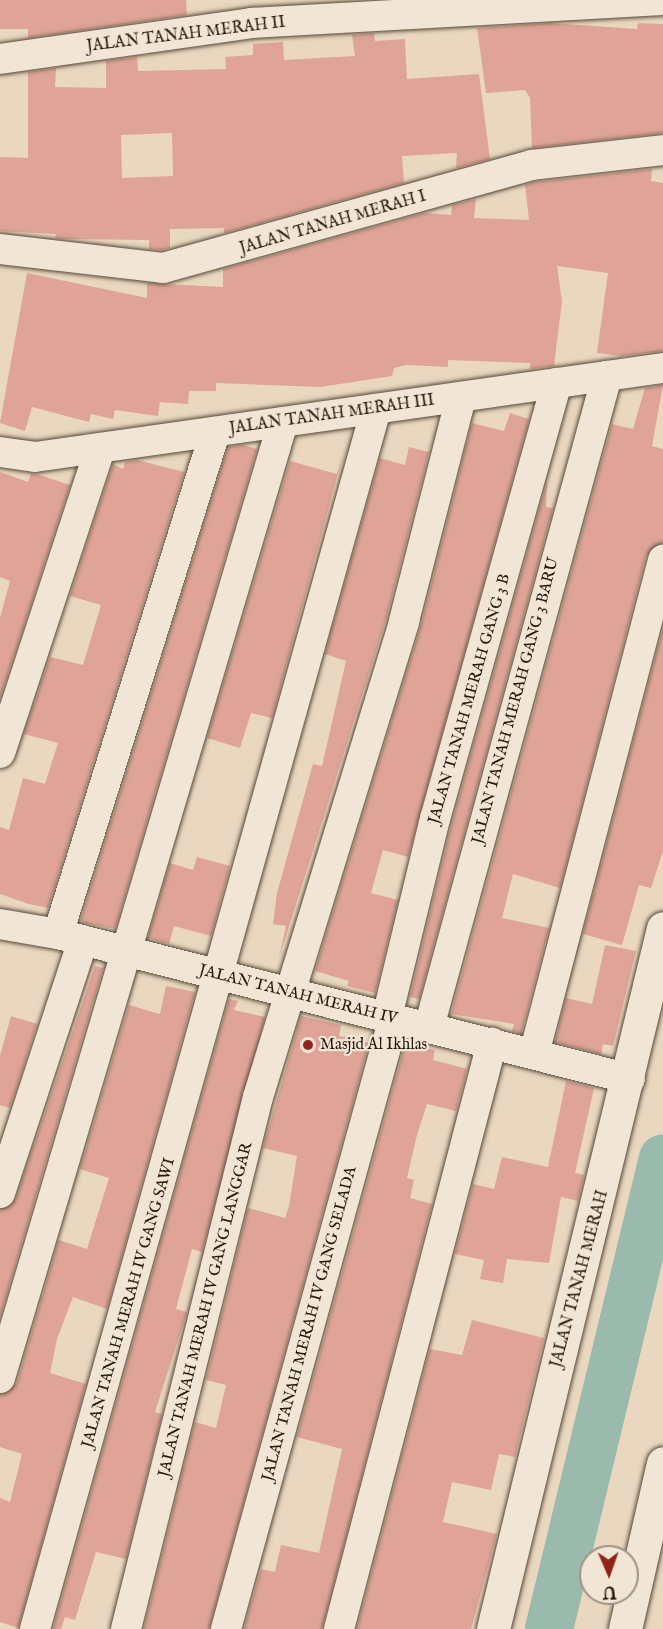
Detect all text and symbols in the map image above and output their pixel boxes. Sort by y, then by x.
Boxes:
street label: JALAN TANAH MERAH II [86,13,286,57]
street label: JALAN TANAH MERAH I [237,187,429,259]
street label: JALAN TANAH MERAH III [228,391,436,439]
street label: JALAN TANAH MERAH GANG 3 BARU [468,556,564,846]
street label: JALAN TANAH MERAH GANG 3 B [425,572,515,826]
street label: JALAN TANAH MERAH IV [197,961,399,1029]
place label: Masjid Al Ikhlas [320,1035,427,1055]
marker: Masjid Al Ikhlas [301,1038,315,1052]
street label: JALAN TANAH MERAH IV GANG LANGGAR [155,1141,257,1479]
street label: JALAN TANAH MERAH IV GANG SAWI [78,1156,180,1450]
street label: JALAN TANAH MERAH IV GANG SELADA [259,1164,361,1484]
street label: JALAN TANAH MERAH [547,1188,613,1370]
north arrow [579,1545,639,1605]
text: U [602,1581,617,1601]

